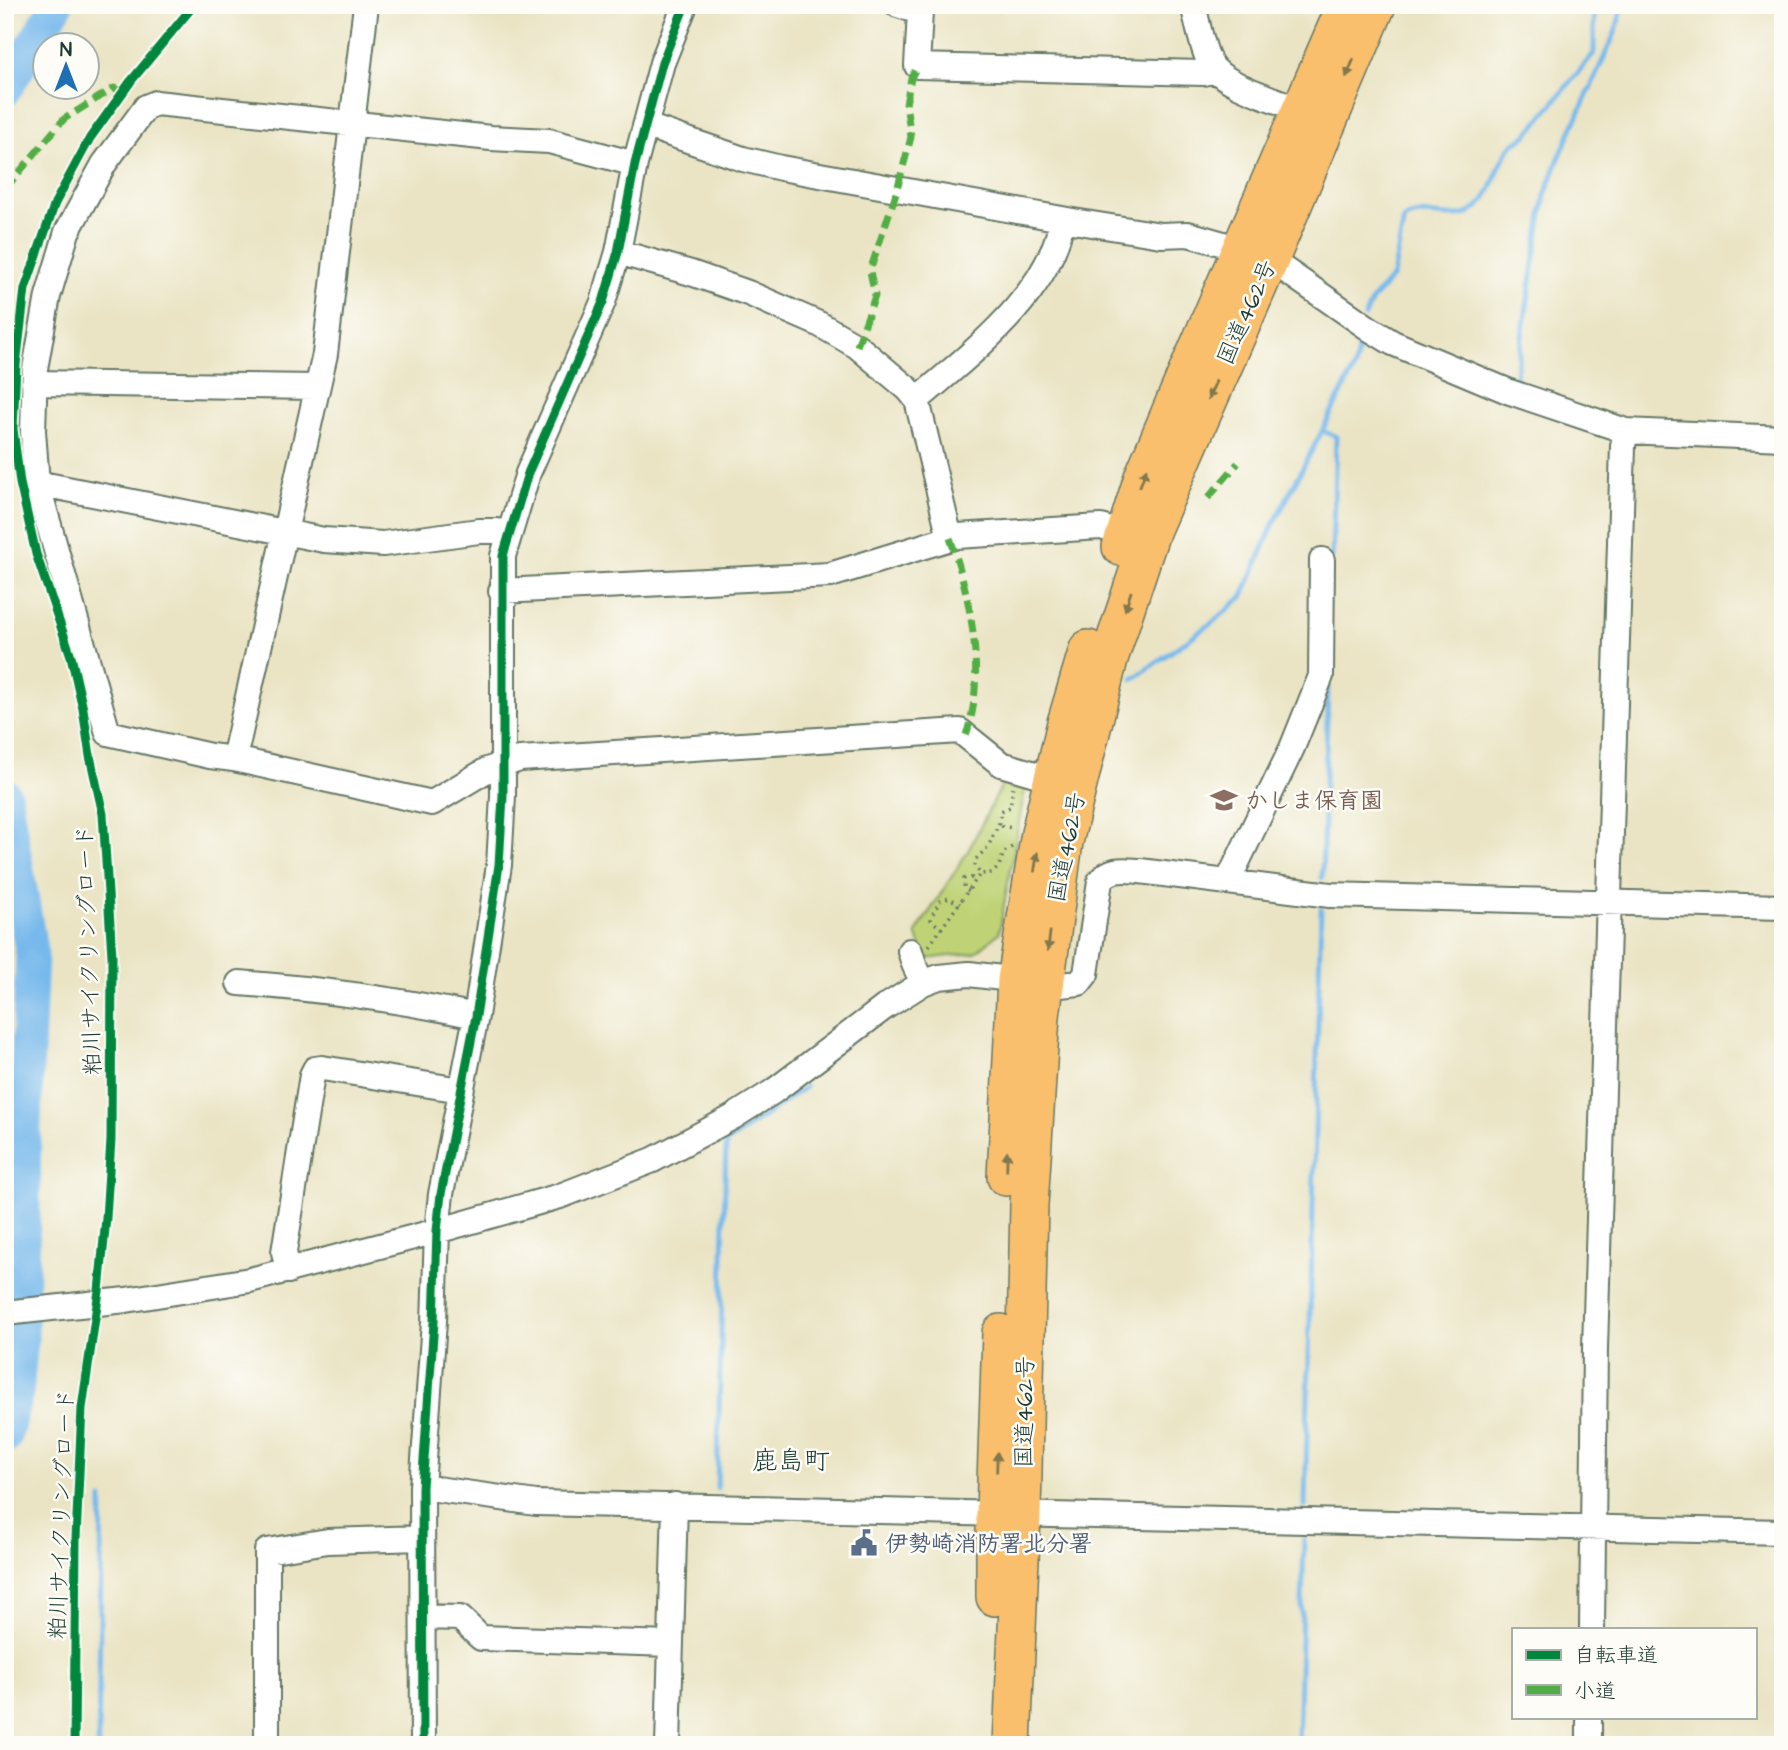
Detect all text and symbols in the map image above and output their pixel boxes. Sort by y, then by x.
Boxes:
north arrow [32,32,102,102]
text: N [60,37,72,64]
one-way arrow [1344,58,1356,78]
street label: 国道462号 [1209,255,1284,370]
one-way arrow [1206,380,1218,400]
one-way arrow [1138,468,1149,489]
one-way arrow [1123,591,1133,612]
school or university icon: かしま保育園 [1209,785,1239,815]
place label: かしま保育園 [1245,785,1383,817]
street label: 国道462号 [1041,789,1093,905]
street label: 粕川サイクリングロード [69,824,109,1076]
one-way arrow [1030,851,1041,873]
one-way arrow [1043,930,1054,952]
one-way arrow [1001,1150,1012,1172]
street label: 国道462号 [1008,1356,1042,1468]
street label: 粕川サイクリングロード [42,1388,82,1640]
district label: 鹿島町 [752,1443,830,1479]
one-way arrow [991,1451,1002,1473]
public building icon: 伊勢崎消防署北分署 [849,1528,879,1558]
place label: 伊勢崎消防署北分署 [885,1528,1092,1560]
legend [1512,1628,1756,1718]
text: 自転車道 [1574,1641,1658,1670]
text: 小道 [1574,1677,1616,1706]

